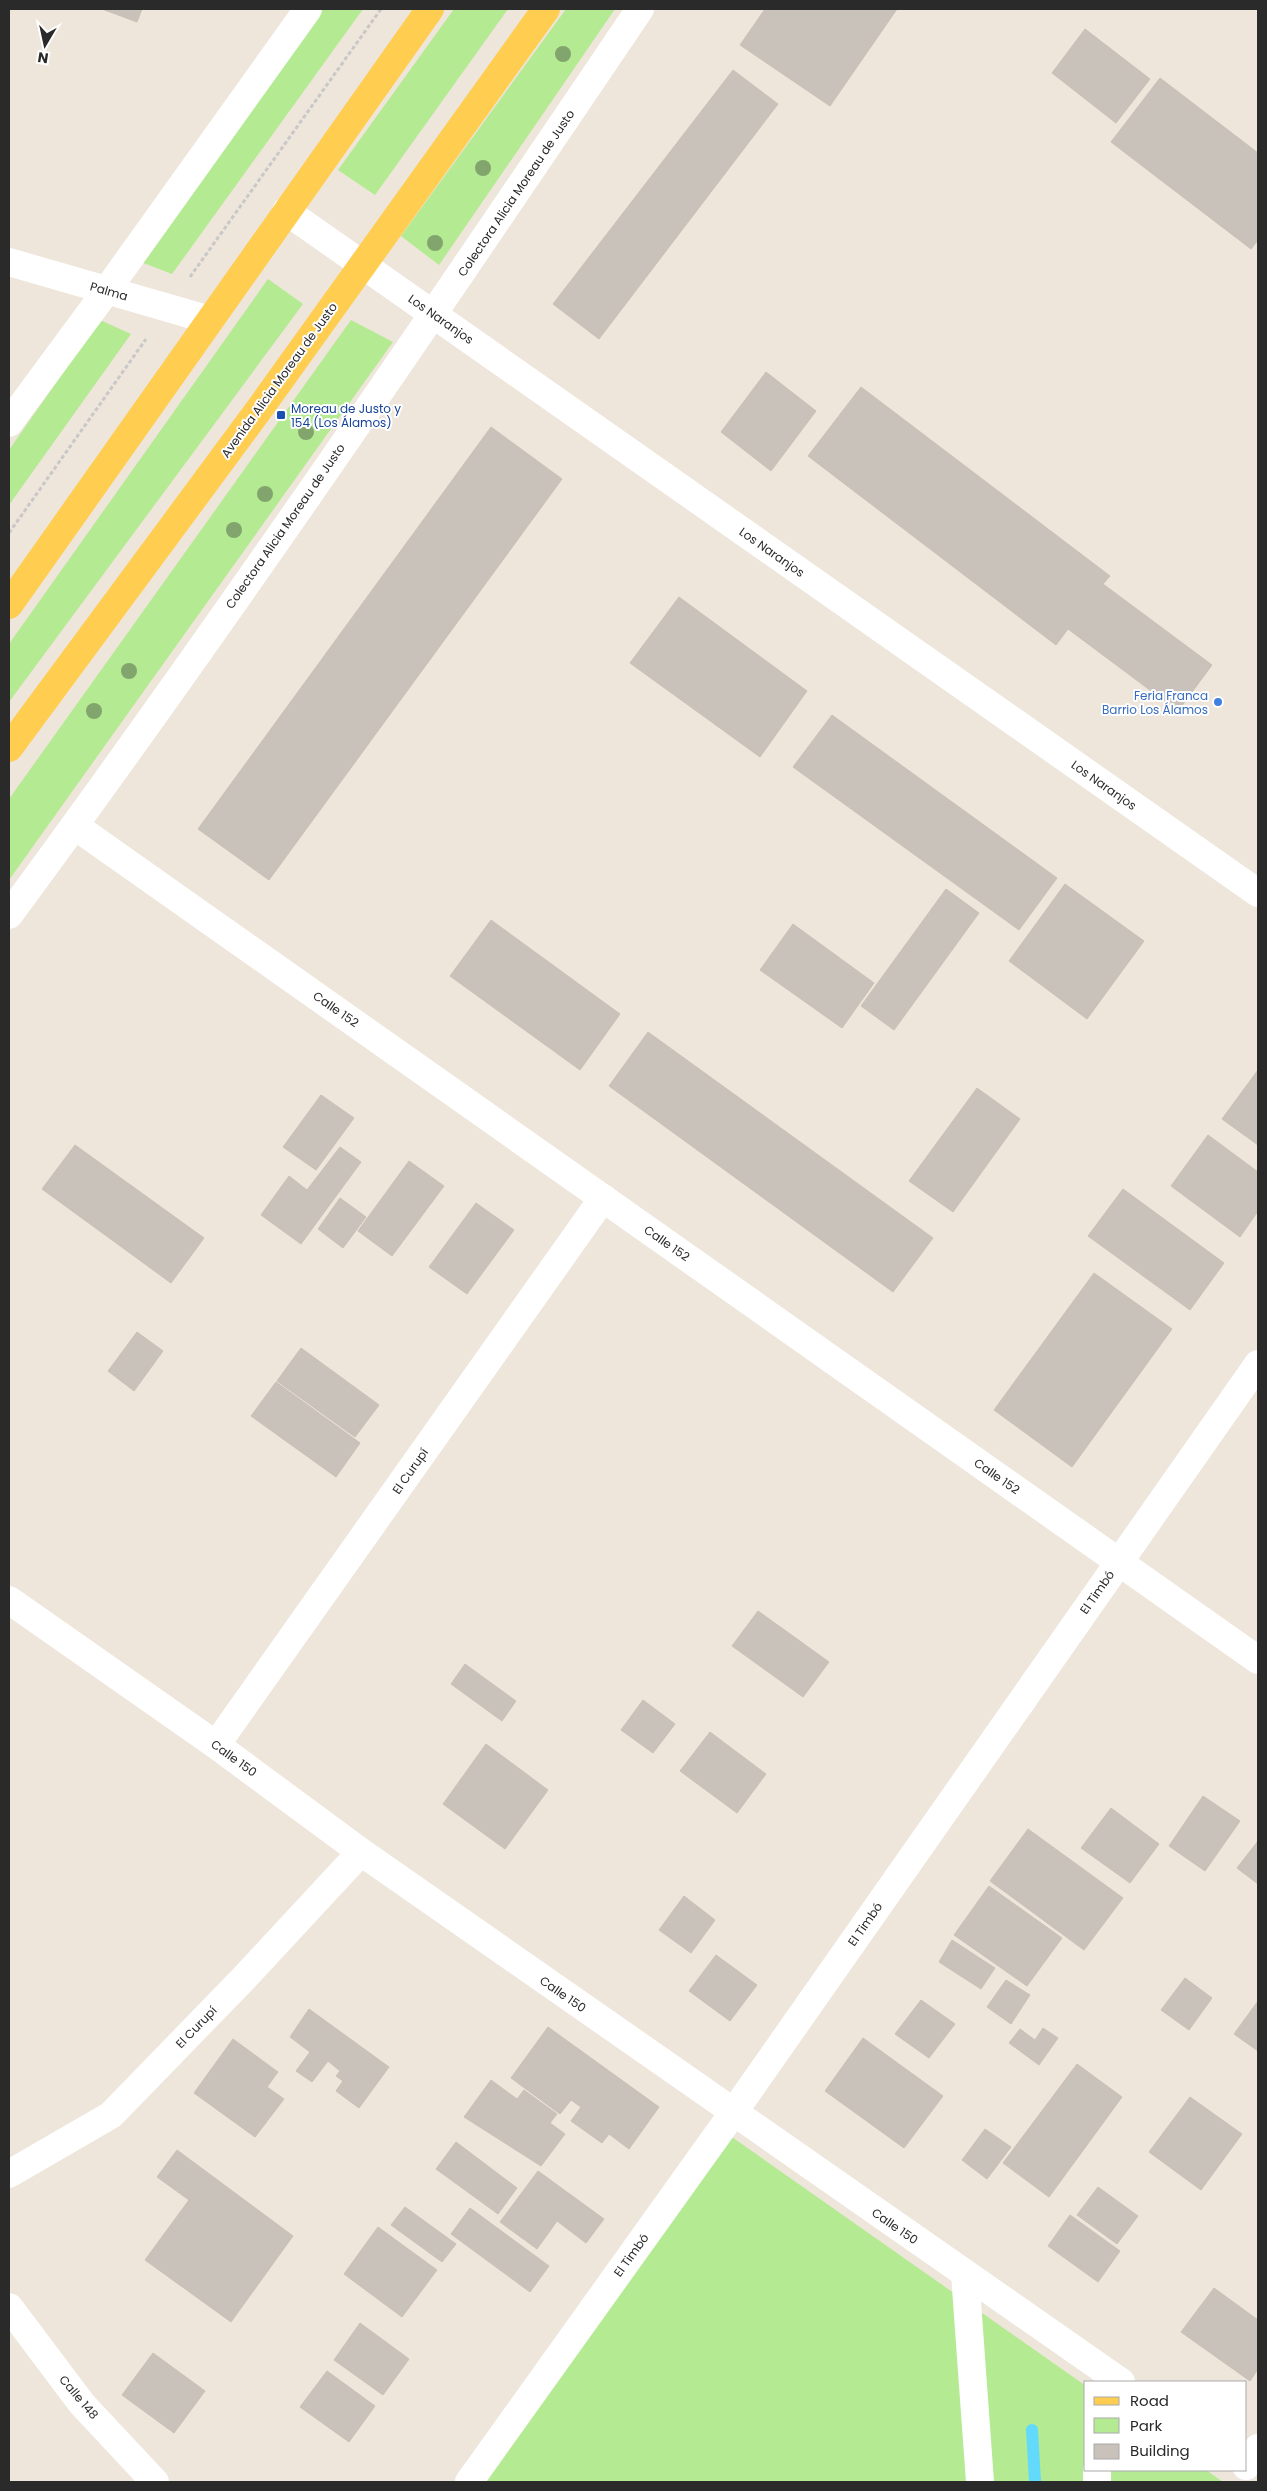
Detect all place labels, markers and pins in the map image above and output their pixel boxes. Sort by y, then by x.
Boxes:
place label: Moreau de Justo y 154 (Los Álamos) [291,400,401,431]
marker: Moreau de Justo y 154 (Los Álamos) [275,409,287,421]
place label: Feria Franca Barrio Los Álamos [1102,687,1208,718]
marker: Feria Franca Barrio Los Álamos [1212,696,1224,708]

